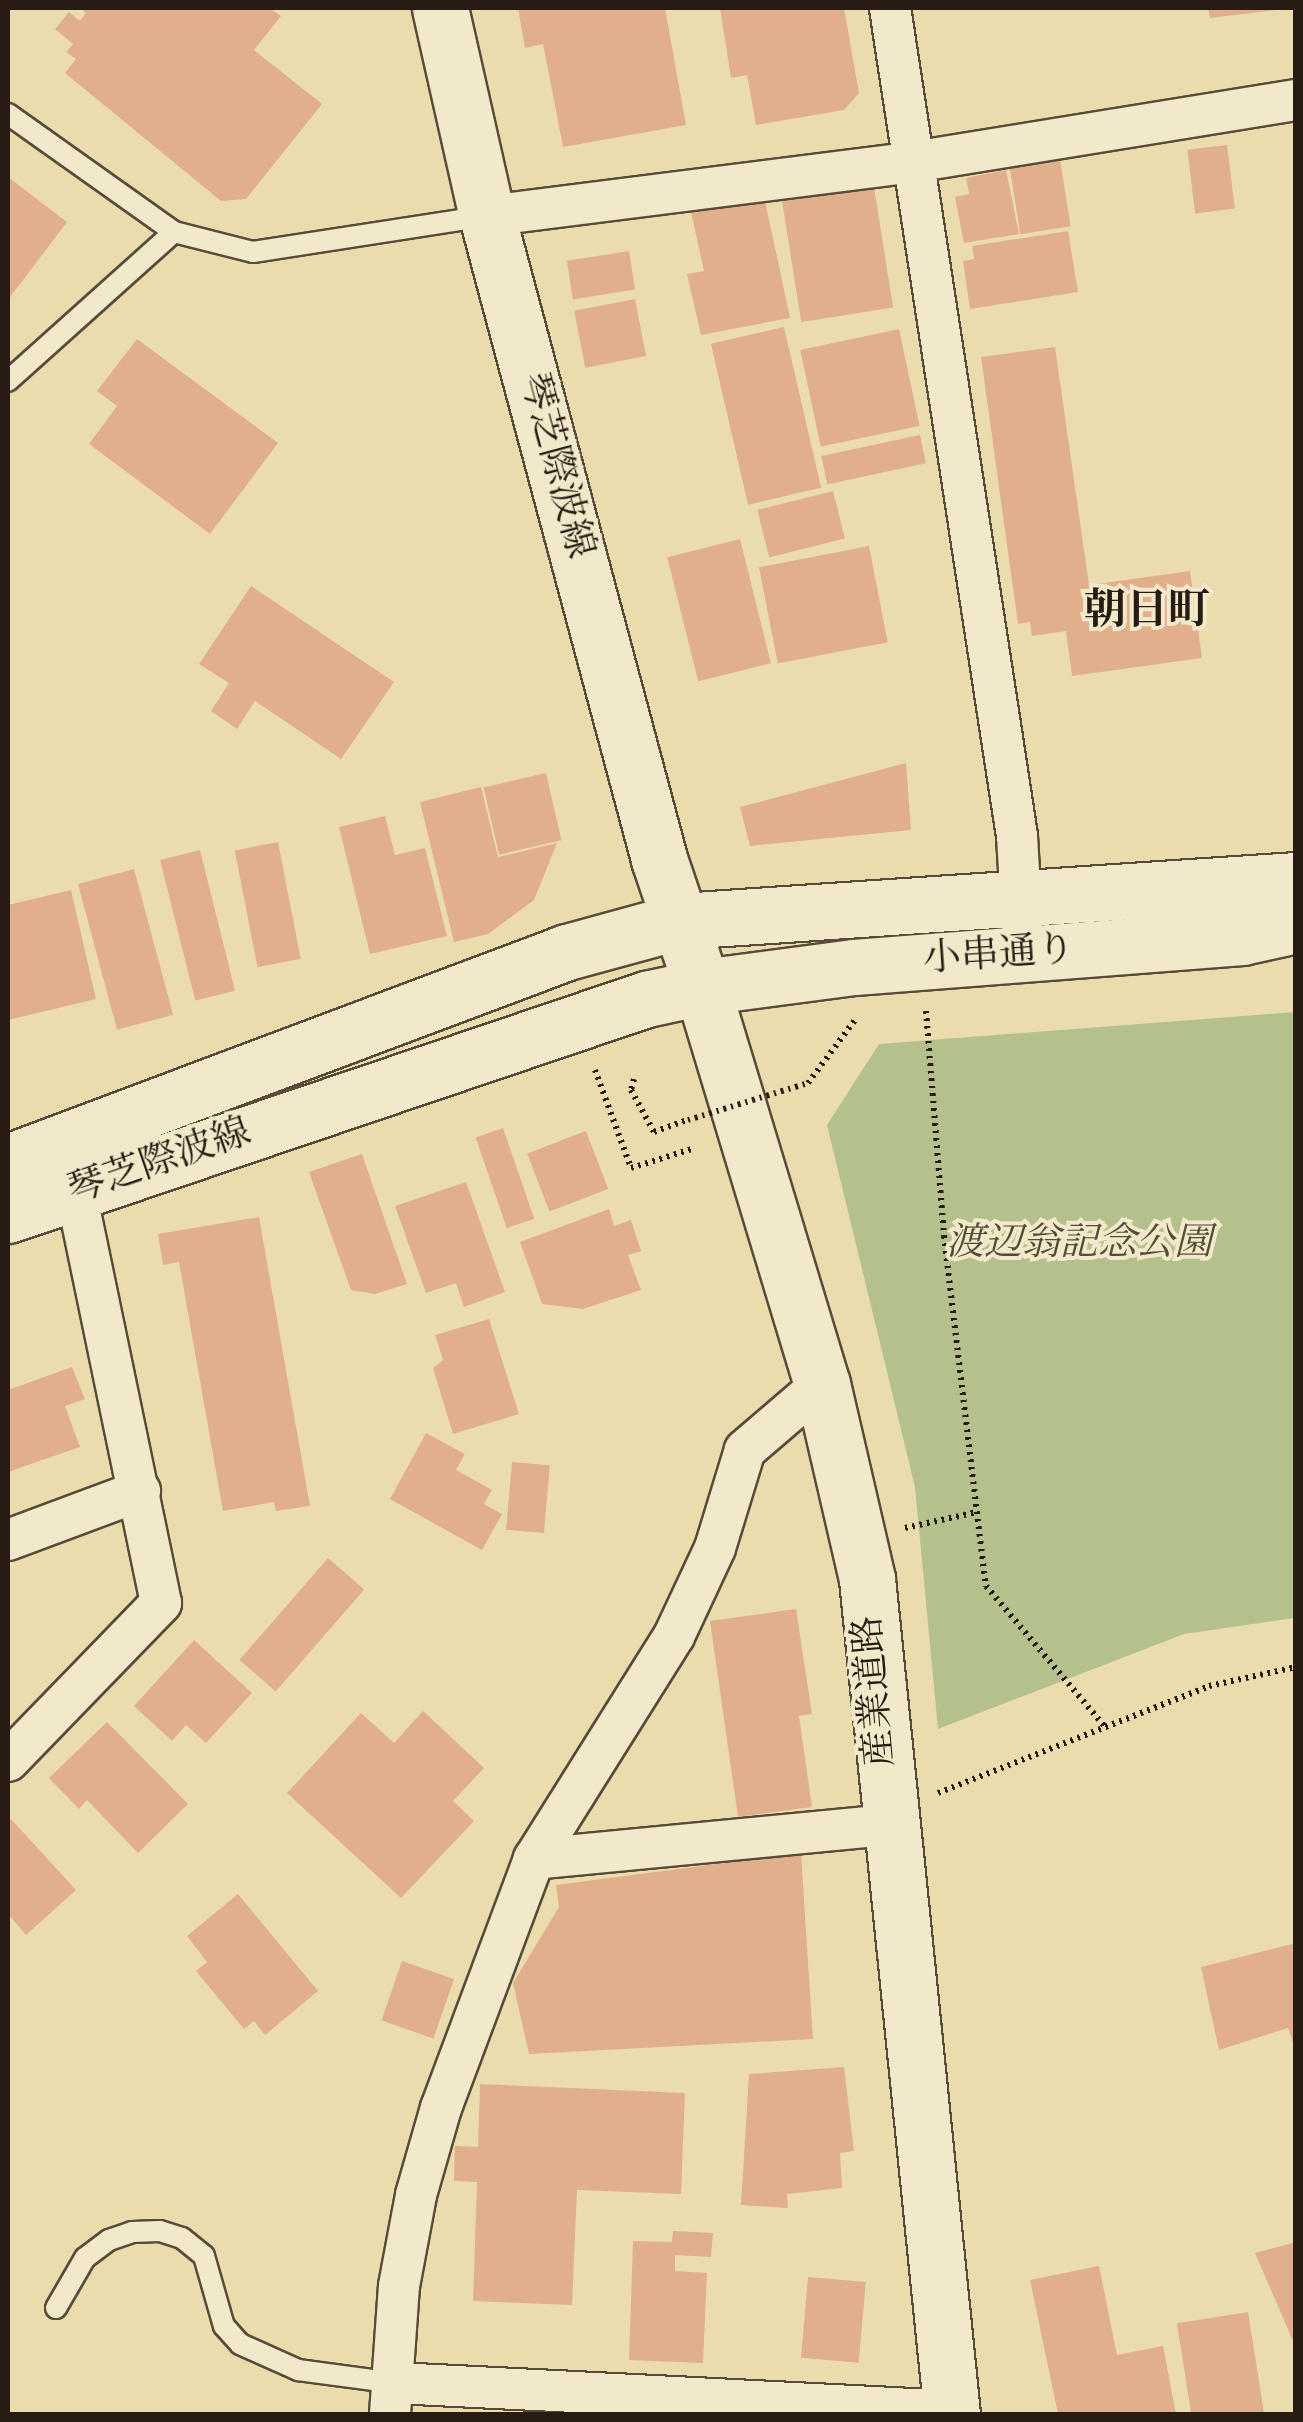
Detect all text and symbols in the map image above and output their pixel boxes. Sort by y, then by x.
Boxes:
street label: 琴芝際波線 [507,368,601,564]
district label: 朝日町 [1084,588,1210,638]
street label: 小串通り [922,929,1076,985]
street label: 琴芝際波線 [63,1112,257,1216]
park label: 渡辺翁記念公園 [946,1223,1212,1269]
street label: 産業道路 [848,1613,906,1769]

